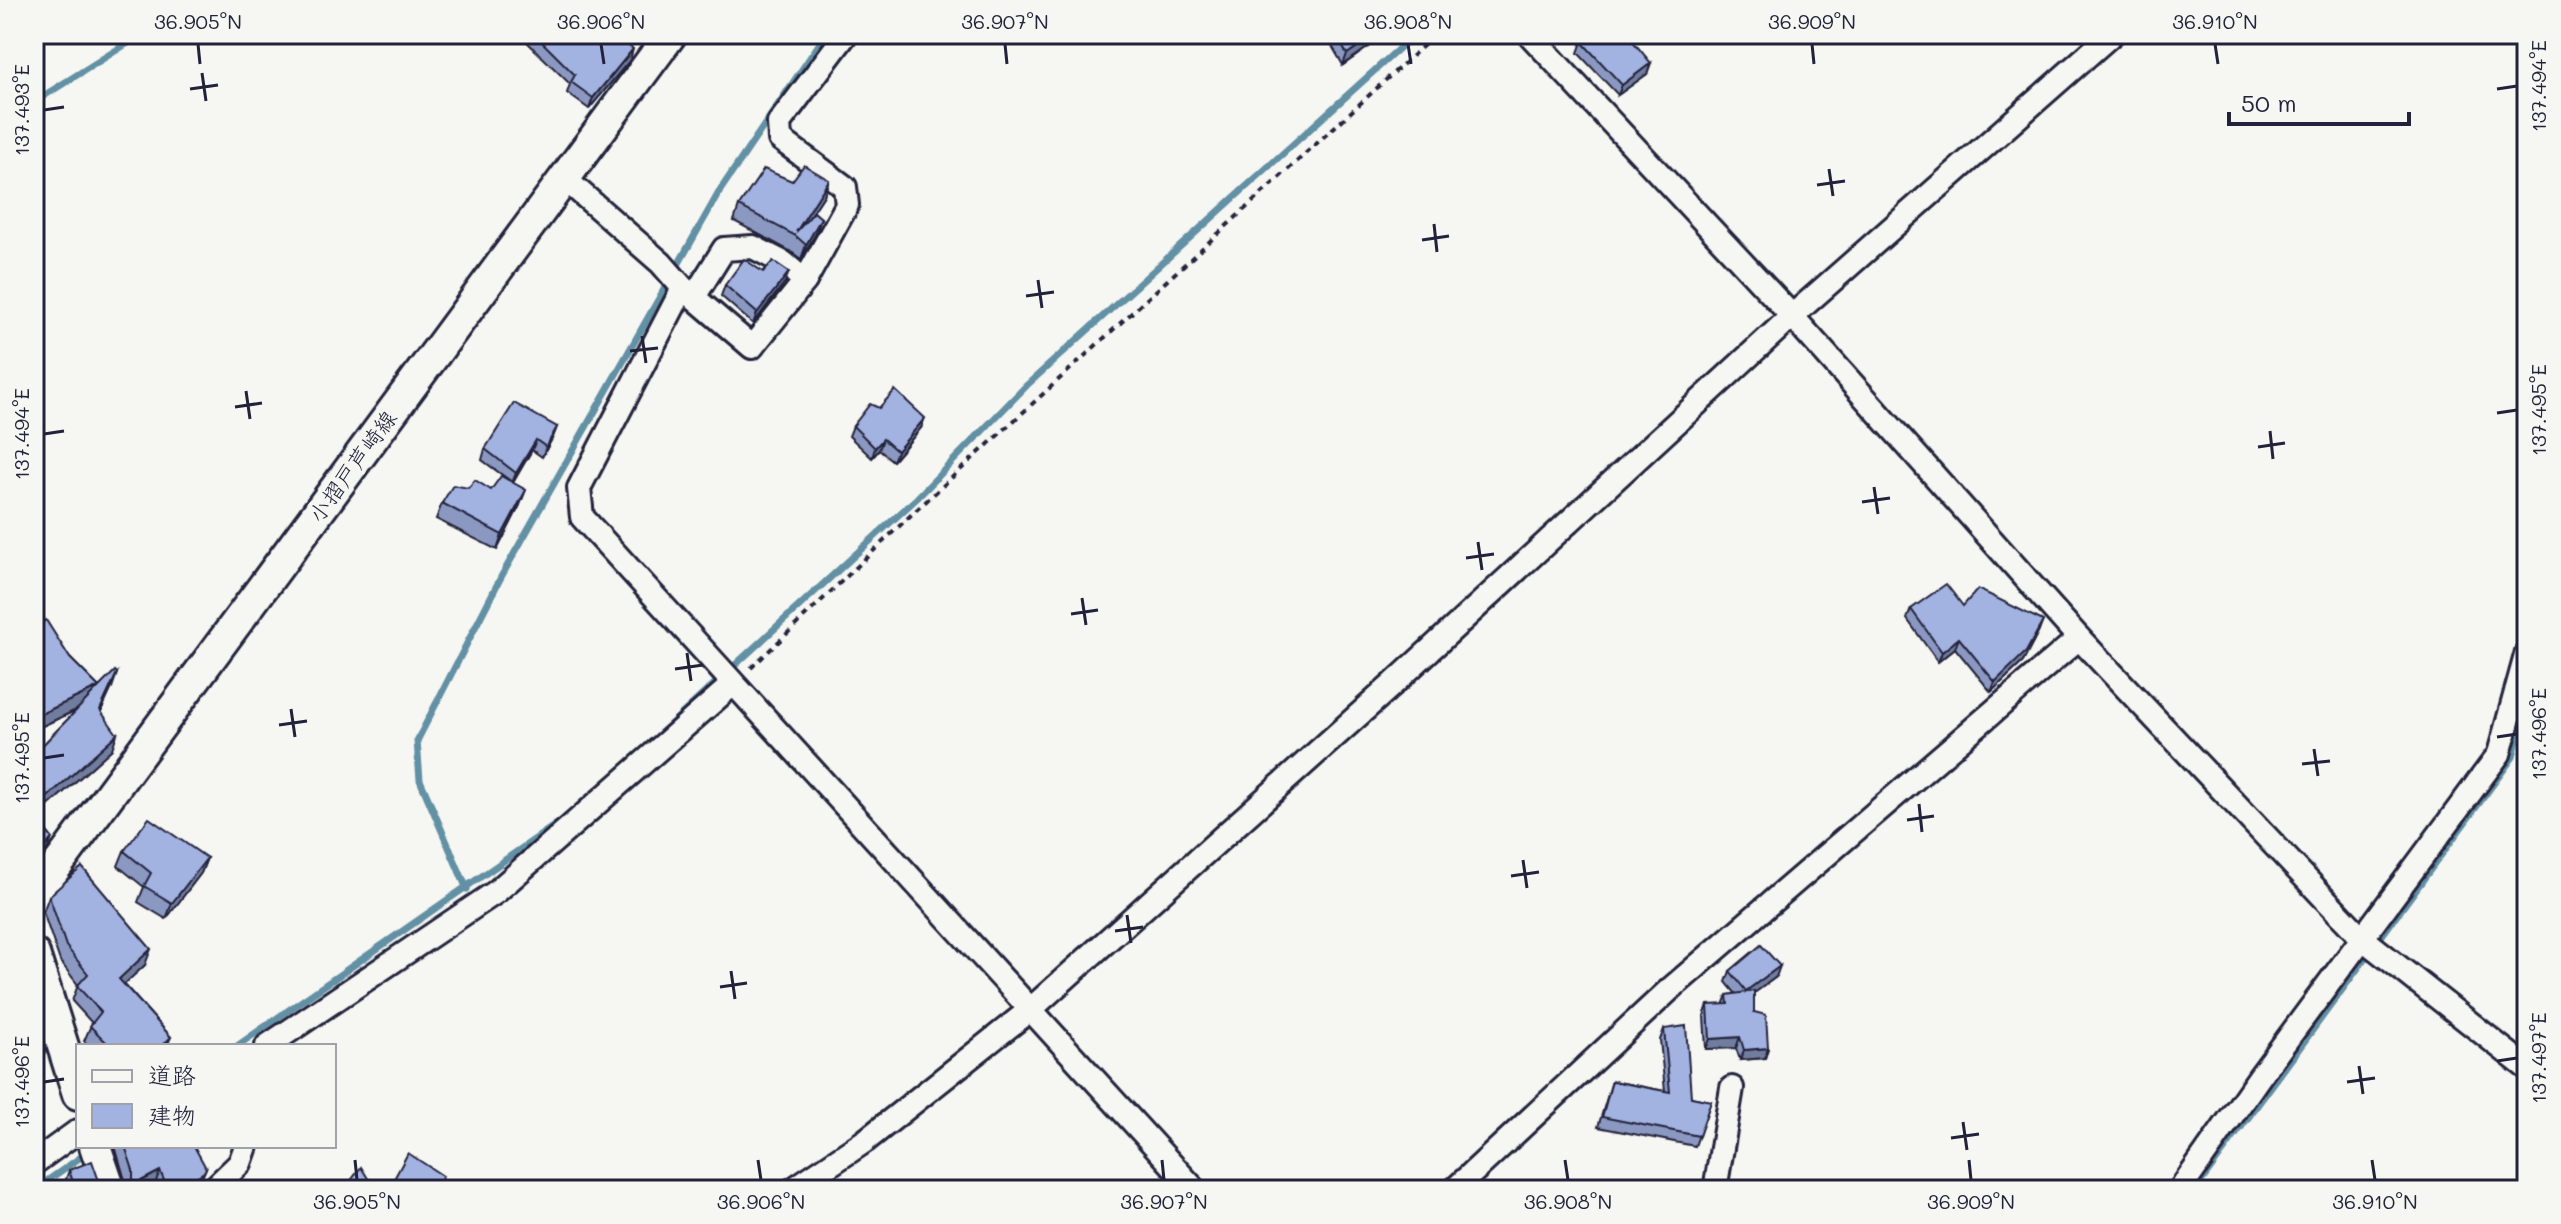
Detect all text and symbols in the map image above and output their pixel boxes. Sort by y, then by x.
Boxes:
text: 36.905°N [154,8,242,34]
text: 36.906°N [557,8,645,34]
text: 36.907°N [961,8,1049,34]
text: 36.908°N [1364,8,1452,34]
text: 36.909°N [1768,8,1856,34]
text: 36.910°N [2172,8,2258,34]
text: 137.494°E [2525,40,2551,132]
text: 137.493°E [8,64,34,156]
scale bar [2229,76,2409,126]
text: 50 m [2241,87,2297,118]
text: 137.495°E [2525,364,2551,456]
text: 137.494°E [8,388,34,480]
street label: 小摺戸芦崎線 [301,404,403,528]
text: 137.496°E [2525,688,2551,780]
text: 137.495°E [8,712,34,804]
text: 137.497°E [2525,1012,2551,1104]
text: 137.496°E [8,1036,34,1128]
legend [76,1044,336,1148]
text: 道路 [148,1059,196,1090]
text: 建物 [148,1099,196,1130]
text: 36.905°N [313,1188,401,1214]
text: 36.906°N [717,1188,805,1214]
text: 36.907°N [1120,1188,1208,1214]
text: 36.908°N [1524,1188,1612,1214]
text: 36.909°N [1927,1188,2015,1214]
text: 36.910°N [2332,1188,2418,1214]

